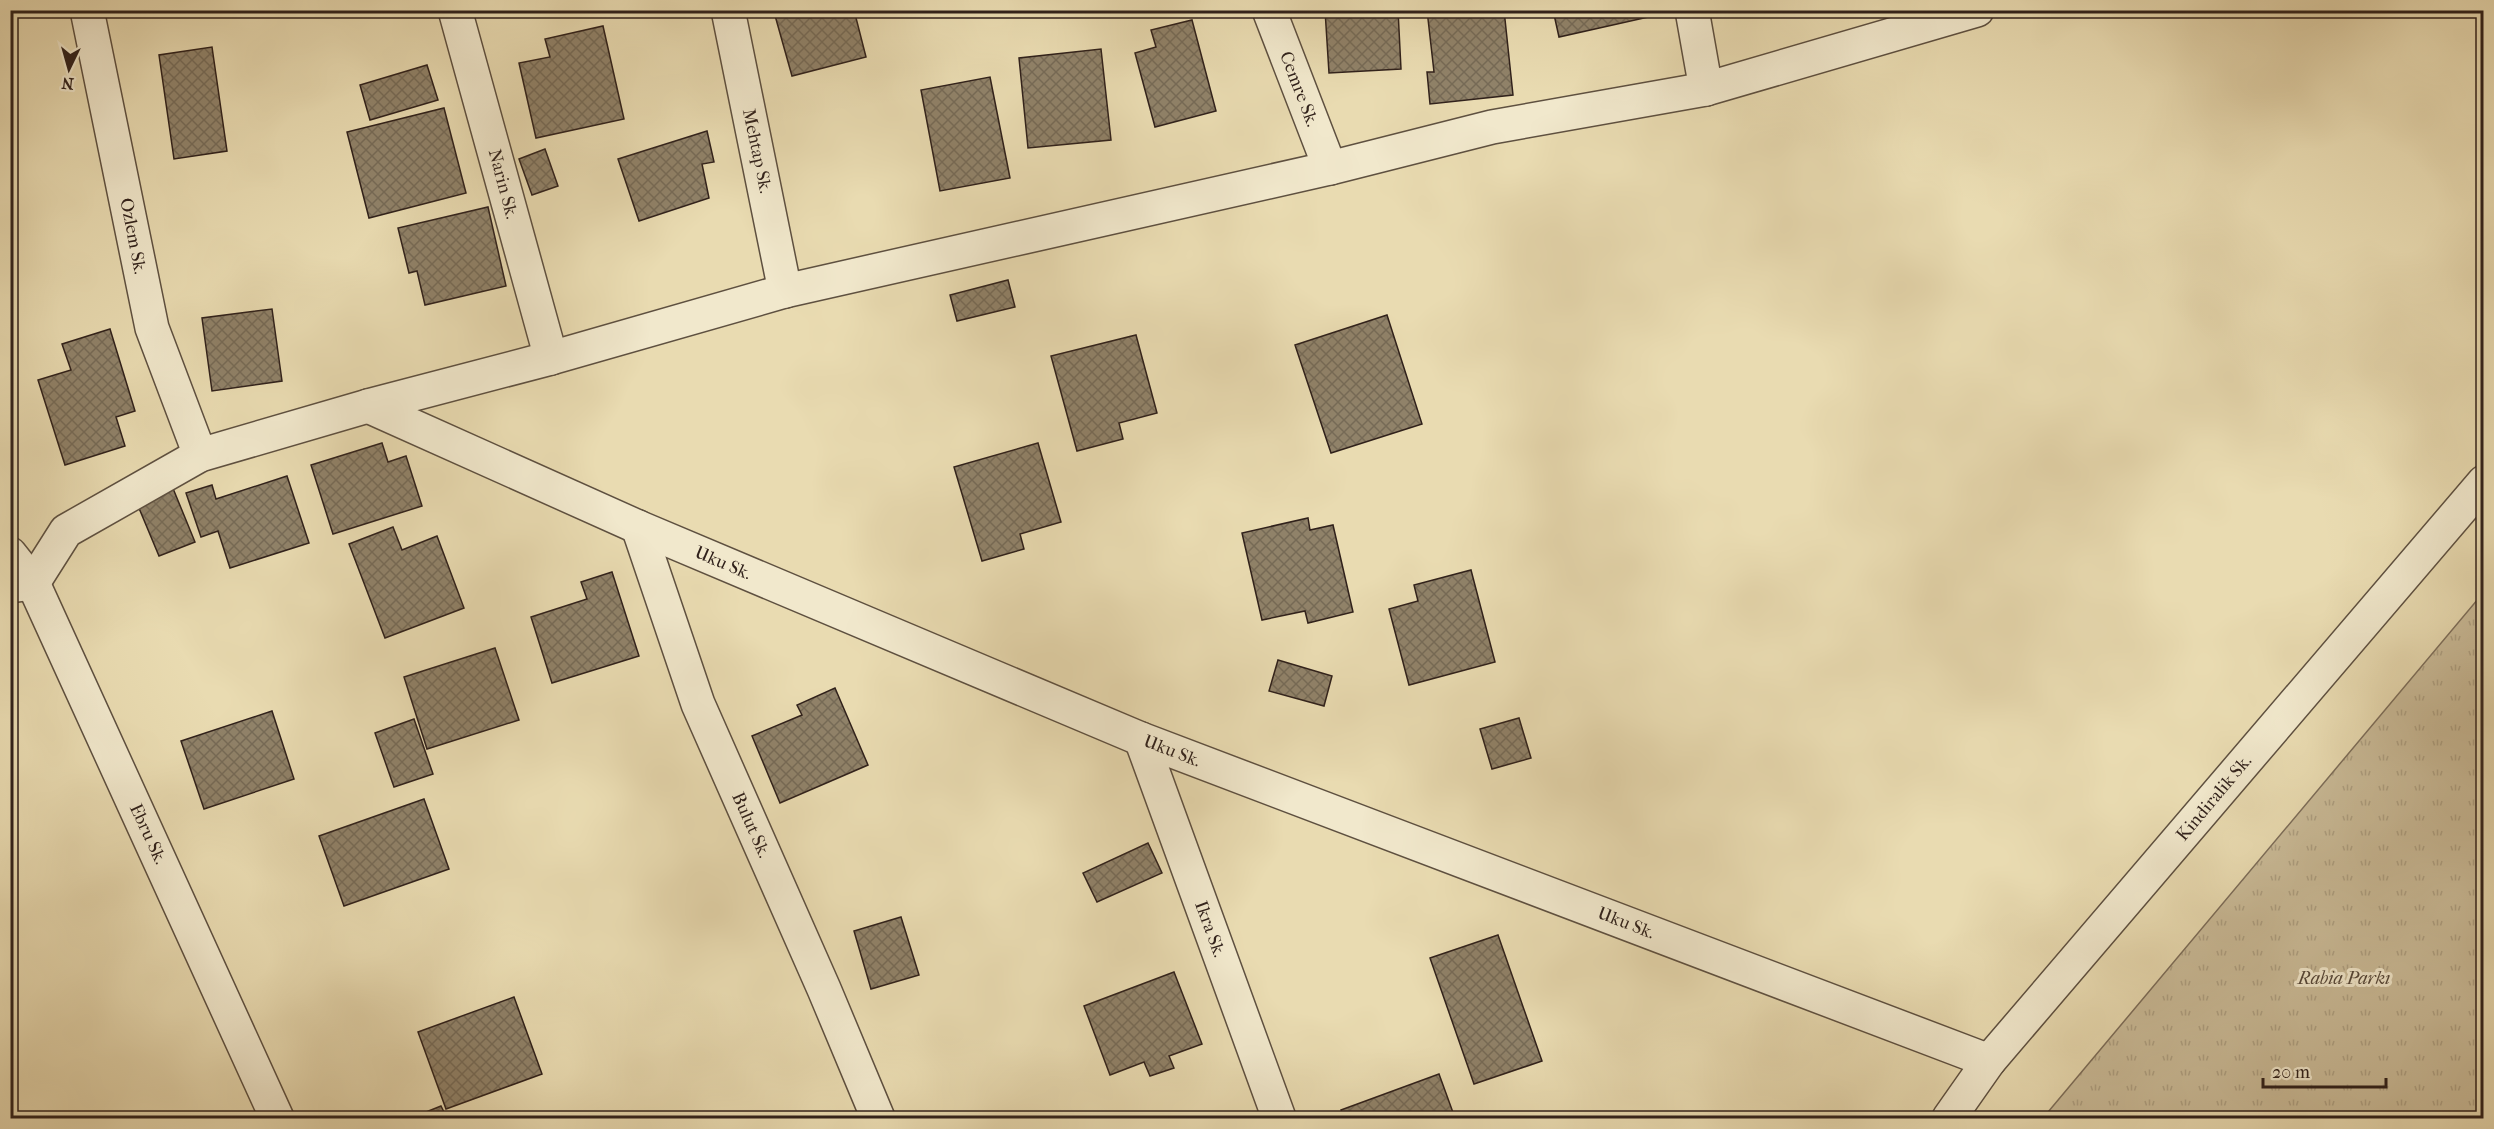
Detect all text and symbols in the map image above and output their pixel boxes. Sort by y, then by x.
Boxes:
north arrow [39,39,99,99]
street label: Cemre Sk. [1275,49,1323,129]
text: N [60,73,75,93]
street label: Mehtap Sk. [738,107,776,195]
street label: Narin Sk. [484,147,522,221]
street label: Ozlem Sk. [115,196,151,276]
street label: Uku Sk. [691,542,755,584]
street label: Uku Sk. [1140,731,1204,771]
street label: Kindiralik Sk. [2172,751,2256,845]
street label: Bulut Sk. [727,789,775,861]
street label: Ebru Sk. [125,800,171,868]
street label: Ikra Sk. [1190,898,1230,960]
street label: Uku Sk. [1594,903,1658,943]
park label: Rabia Parkı [2297,968,2390,989]
scale bar [2263,1051,2386,1089]
text: 20 m [2272,1062,2310,1083]

